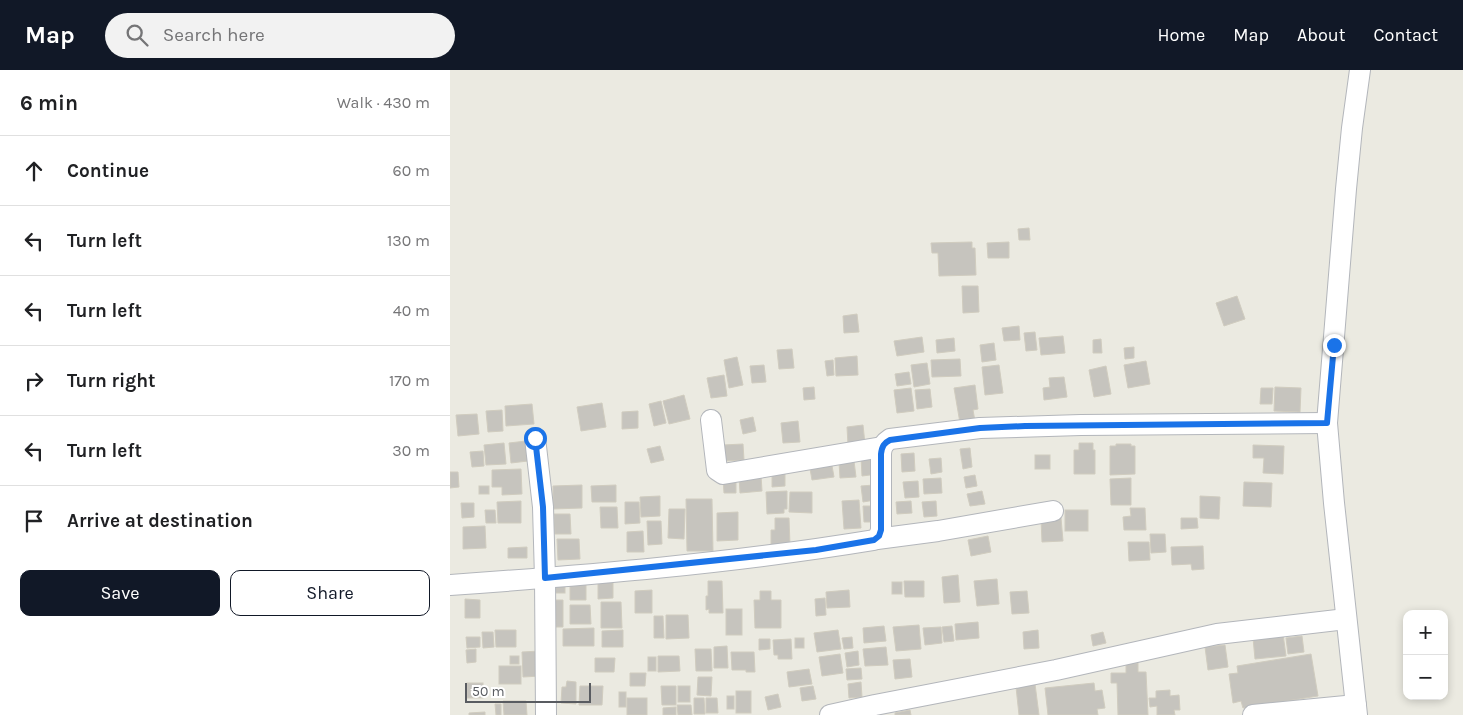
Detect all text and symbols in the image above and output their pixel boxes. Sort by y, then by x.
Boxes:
search box [105,13,455,58]
text: Map [25,21,75,49]
icon: search [123,21,151,49]
text: Search here [163,24,265,46]
text: Home [1157,24,1205,46]
text: Map [1233,24,1269,46]
text: About [1297,24,1346,46]
text: Contact [1374,24,1438,46]
text: 6 min [20,91,78,115]
text: Walk · 430 m [337,93,430,112]
icon: ahead [20,157,48,185]
text: Continue [67,160,149,182]
text: 60 m [393,161,430,180]
icon: left [20,227,48,255]
text: Turn left [67,230,142,252]
text: 130 m [387,231,430,250]
icon: left [20,297,48,325]
text: Turn left [67,300,142,322]
text: 40 m [393,301,430,320]
route end [1323,334,1346,357]
icon: right [20,367,48,395]
text: Turn right [67,370,156,392]
text: 170 m [389,371,430,390]
route start [524,427,547,450]
icon: left [20,437,48,465]
text: Turn left [67,440,142,462]
text: 30 m [392,441,430,460]
icon: arrive [20,507,48,535]
text: Arrive at destination [67,510,253,532]
button: Save [20,570,220,616]
button: Share [230,570,430,616]
map controls [1403,610,1448,700]
button: + [1403,610,1448,655]
button: − [1403,655,1448,700]
scale bar [465,680,591,703]
text: 50 m [472,683,505,700]

